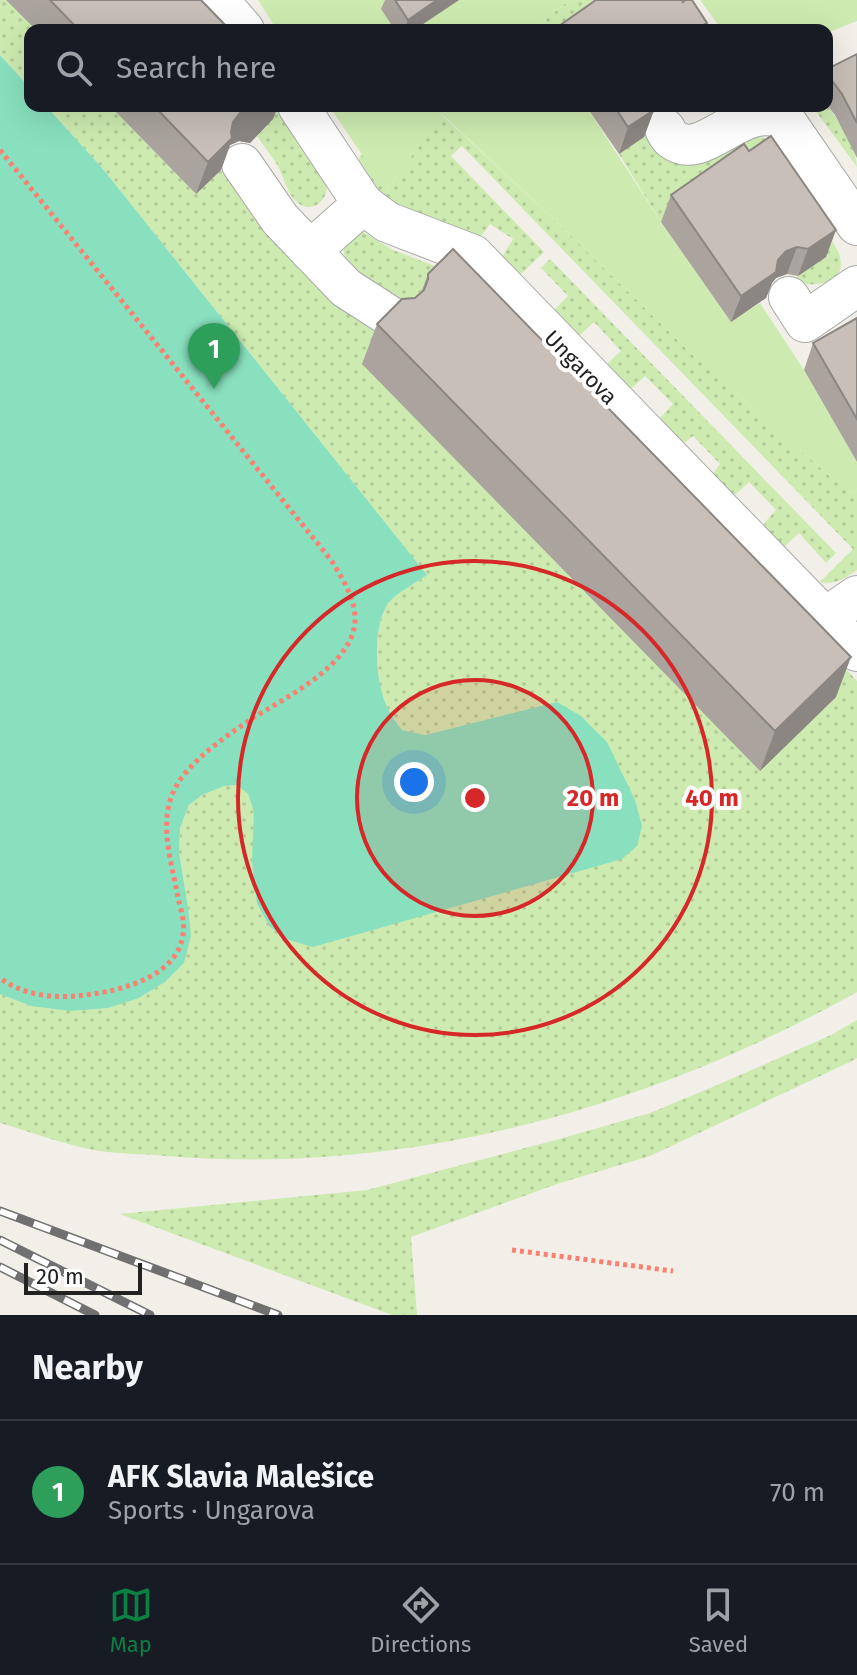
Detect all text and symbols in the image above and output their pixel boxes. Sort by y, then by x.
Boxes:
search box [24,24,833,112]
icon: search [52,46,96,90]
text: Search here [116,50,276,86]
pin: 1 [188,323,240,389]
street label: Ungarova [538,324,623,410]
your location [394,762,434,802]
centre of rings [461,784,489,812]
text: 20 m [567,784,619,812]
text: 40 m [685,784,739,812]
scale bar [24,1259,142,1295]
text: 20 m [36,1263,84,1290]
text: Nearby [32,1347,143,1388]
text: AFK Slavia Malešice [108,1459,374,1495]
text: 1 [52,1477,64,1508]
text: 70 m [770,1477,825,1508]
text: Sports · Ungarova [108,1495,315,1526]
tab: Map [109,1583,153,1658]
tab: Directions [370,1583,471,1658]
tab: Saved [689,1583,748,1658]

